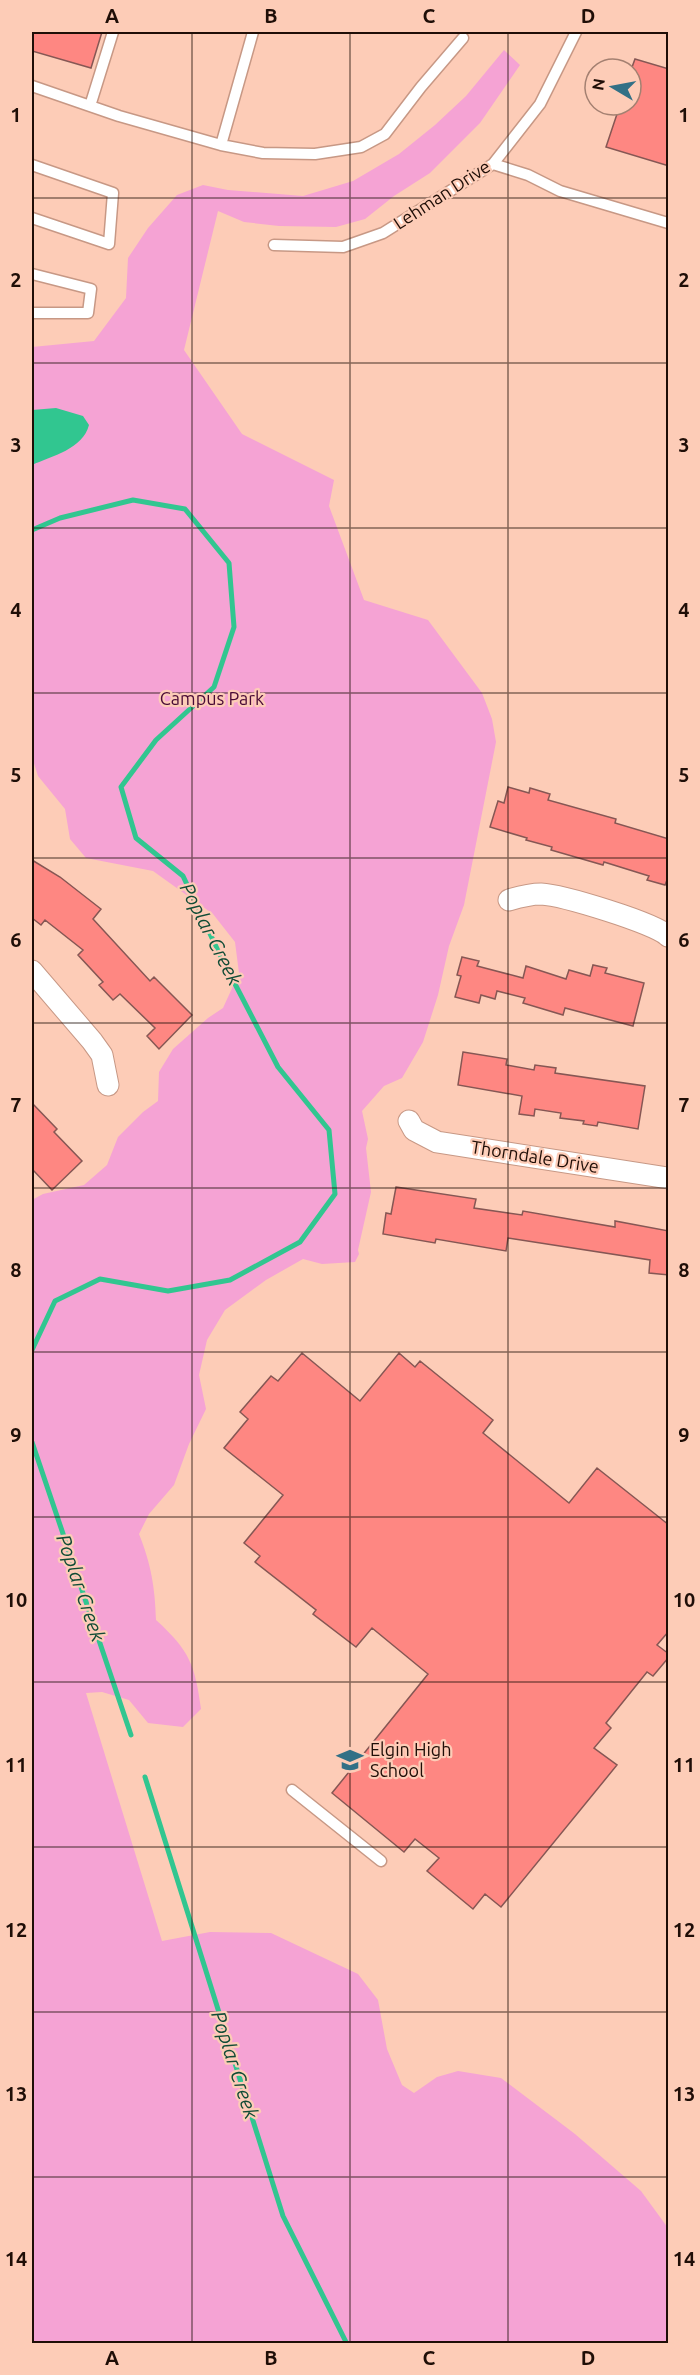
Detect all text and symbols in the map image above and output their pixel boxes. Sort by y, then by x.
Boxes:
text: A [105,4,119,27]
text: B [264,4,278,27]
text: C [423,4,436,27]
text: D [581,4,595,27]
north arrow [583,57,643,117]
text: N [588,77,608,92]
text: 1 [10,103,22,126]
text: 1 [678,103,690,126]
street label: Lehman Drive [389,156,494,233]
text: 2 [10,268,22,291]
text: 2 [678,268,690,291]
text: 3 [10,433,22,456]
text: 3 [678,433,690,456]
text: 4 [10,598,22,621]
text: 4 [678,598,690,621]
park label: Campus Park [160,688,264,708]
text: 5 [10,763,22,786]
text: 5 [678,763,690,786]
water label: Poplar Creek [176,879,247,990]
text: 6 [10,928,22,951]
text: 6 [678,928,690,951]
text: 7 [10,1093,22,1116]
text: 7 [678,1093,690,1116]
street label: Thorndale Drive [470,1136,600,1176]
text: 8 [10,1258,22,1281]
text: 8 [678,1258,690,1281]
text: 9 [10,1423,22,1446]
text: 9 [678,1423,690,1446]
water label: Poplar Creek [52,1531,111,1645]
text: 10 [5,1588,27,1611]
text: 10 [673,1588,695,1611]
place label: Elgin High School [370,1739,452,1780]
school or university icon: Elgin High School [335,1745,365,1775]
text: 11 [5,1753,27,1776]
text: 11 [673,1753,695,1776]
text: 12 [5,1918,27,1941]
text: 12 [673,1918,695,1941]
water label: Poplar Creek [207,2008,264,2122]
text: 13 [5,2082,27,2105]
text: 13 [673,2082,695,2105]
text: 14 [5,2247,27,2270]
text: 14 [673,2247,695,2270]
text: A [105,2346,119,2369]
text: B [264,2346,278,2369]
text: C [423,2346,436,2369]
text: D [581,2346,595,2369]

